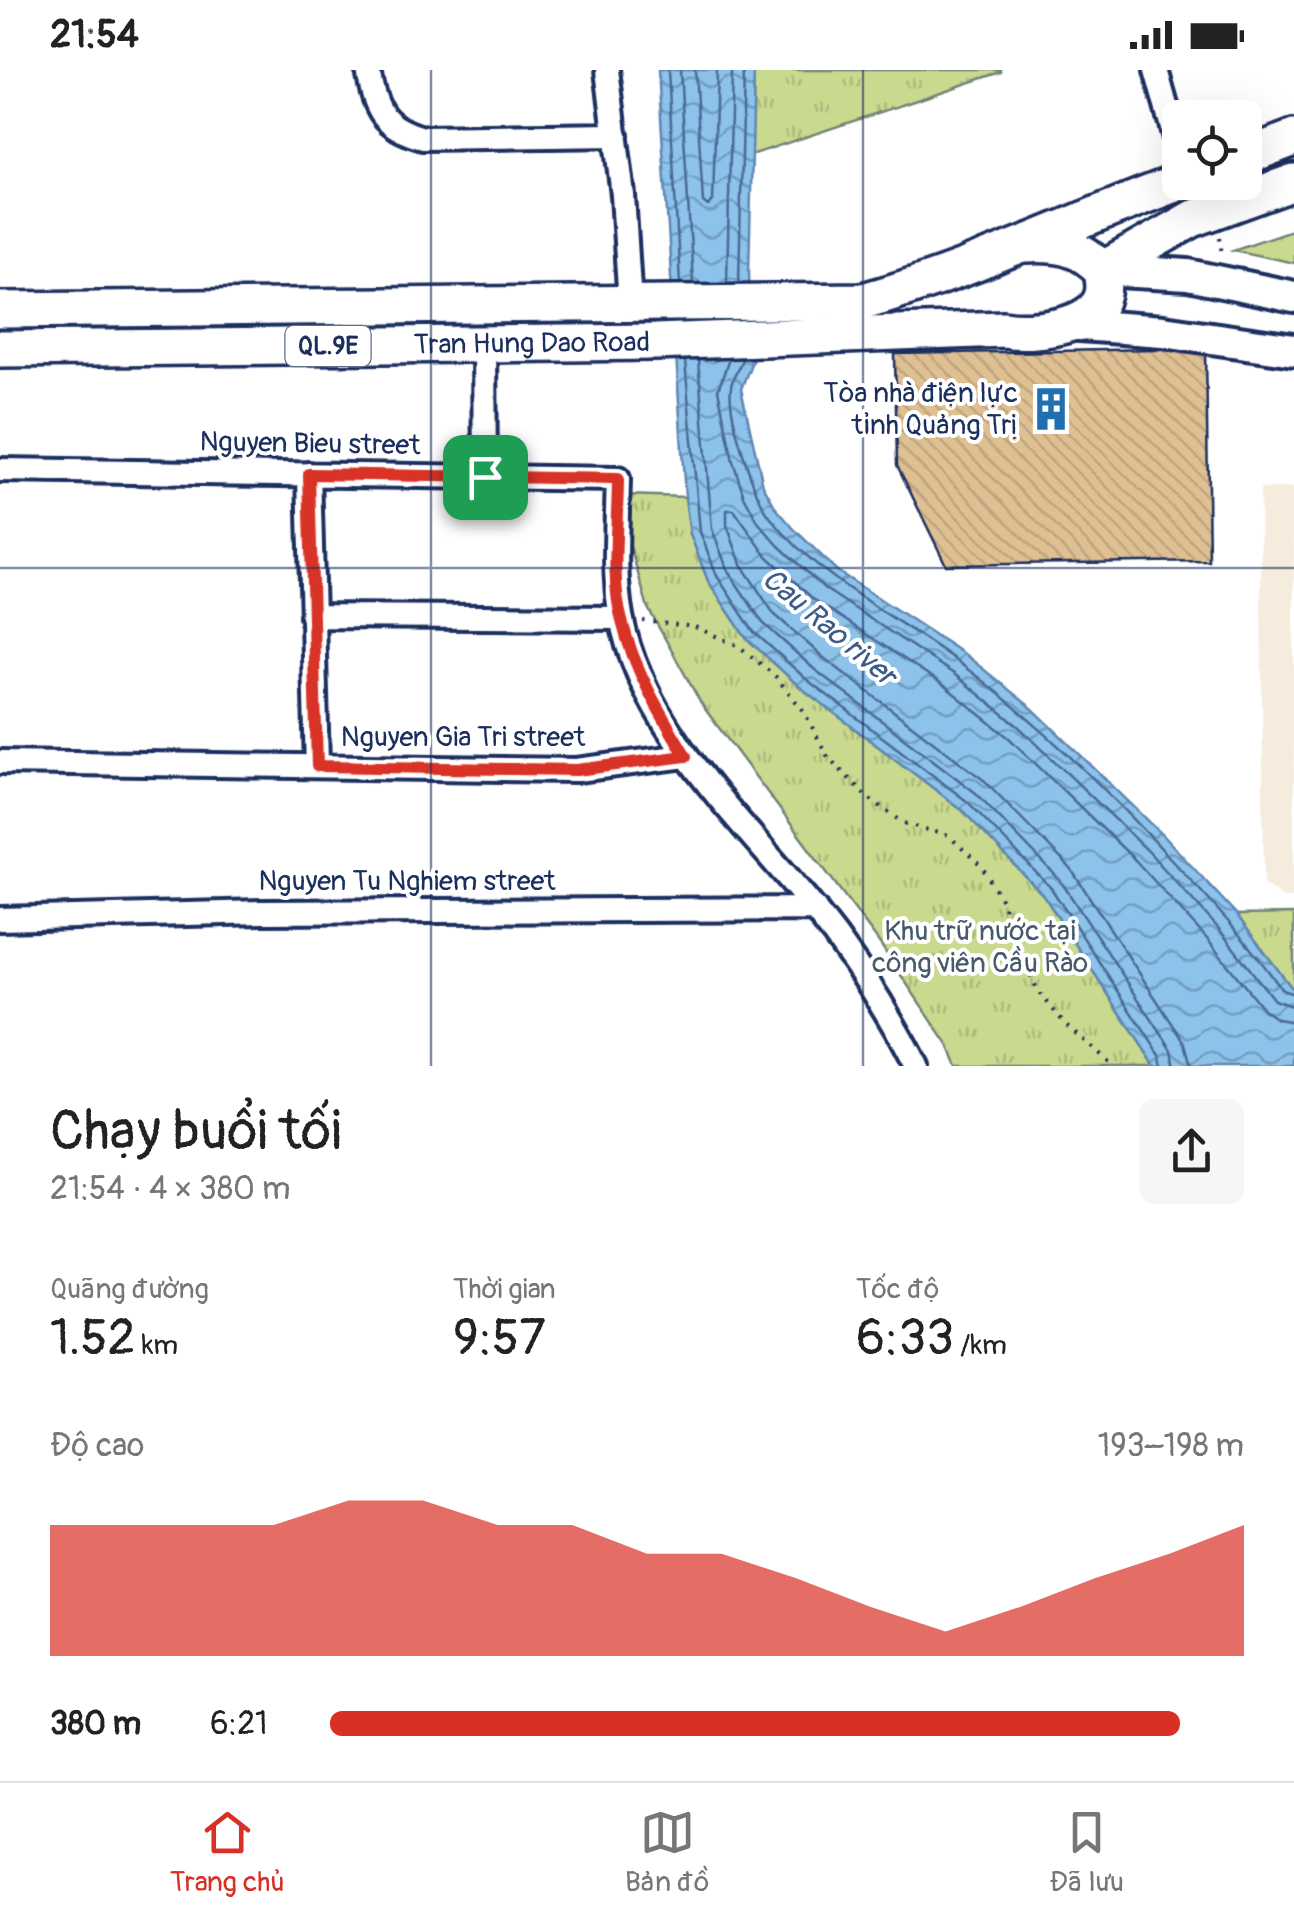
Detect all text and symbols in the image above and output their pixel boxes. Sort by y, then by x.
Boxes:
text: 21:54 [50,11,139,59]
map controls [1162,100,1262,200]
button: locate [1162,100,1262,200]
street label: Tran Hung Dao Road [414,325,650,362]
road number: QL.9E [286,326,370,366]
place label: Tòa nhà điện lực tỉnh Quảng Trị [823,376,1018,443]
building icon: Tòa nhà điện lực tỉnh Quảng Trị [1027,385,1075,433]
street label: Nguyen Bieu street [199,425,421,463]
pin [443,435,528,520]
icon: arrive [458,450,513,505]
water label: Cau Rao river [755,560,906,696]
street label: Nguyen Gia Tri street [341,720,586,755]
street label: Nguyen Tu Nghiem street [258,864,556,899]
park label: Khu trữ nước tại công viên Cầu Rào [872,914,1088,981]
text: Chạy buổi tối [50,1097,341,1166]
button: share [1139,1099,1244,1204]
text: 21:54 · 4 × 380 m [50,1169,290,1209]
text: Quãng đường [50,1272,209,1307]
text: Thời gian [453,1272,556,1307]
text: Tốc độ [856,1272,939,1307]
text: 1.52 [50,1307,136,1370]
text: 9:57 [453,1307,546,1370]
text: 6:33 [856,1307,954,1370]
text: km [136,1328,178,1363]
text: /km [954,1328,1007,1363]
text: Độ cao [50,1426,144,1466]
text: 193–198 m [1098,1426,1244,1466]
text: 380 m [50,1704,141,1744]
text: 6:21 [210,1704,268,1744]
tab: Trang chủ [170,1805,285,1900]
tab: Bản đồ [625,1805,709,1900]
tab: Đã lưu [1049,1805,1124,1900]

